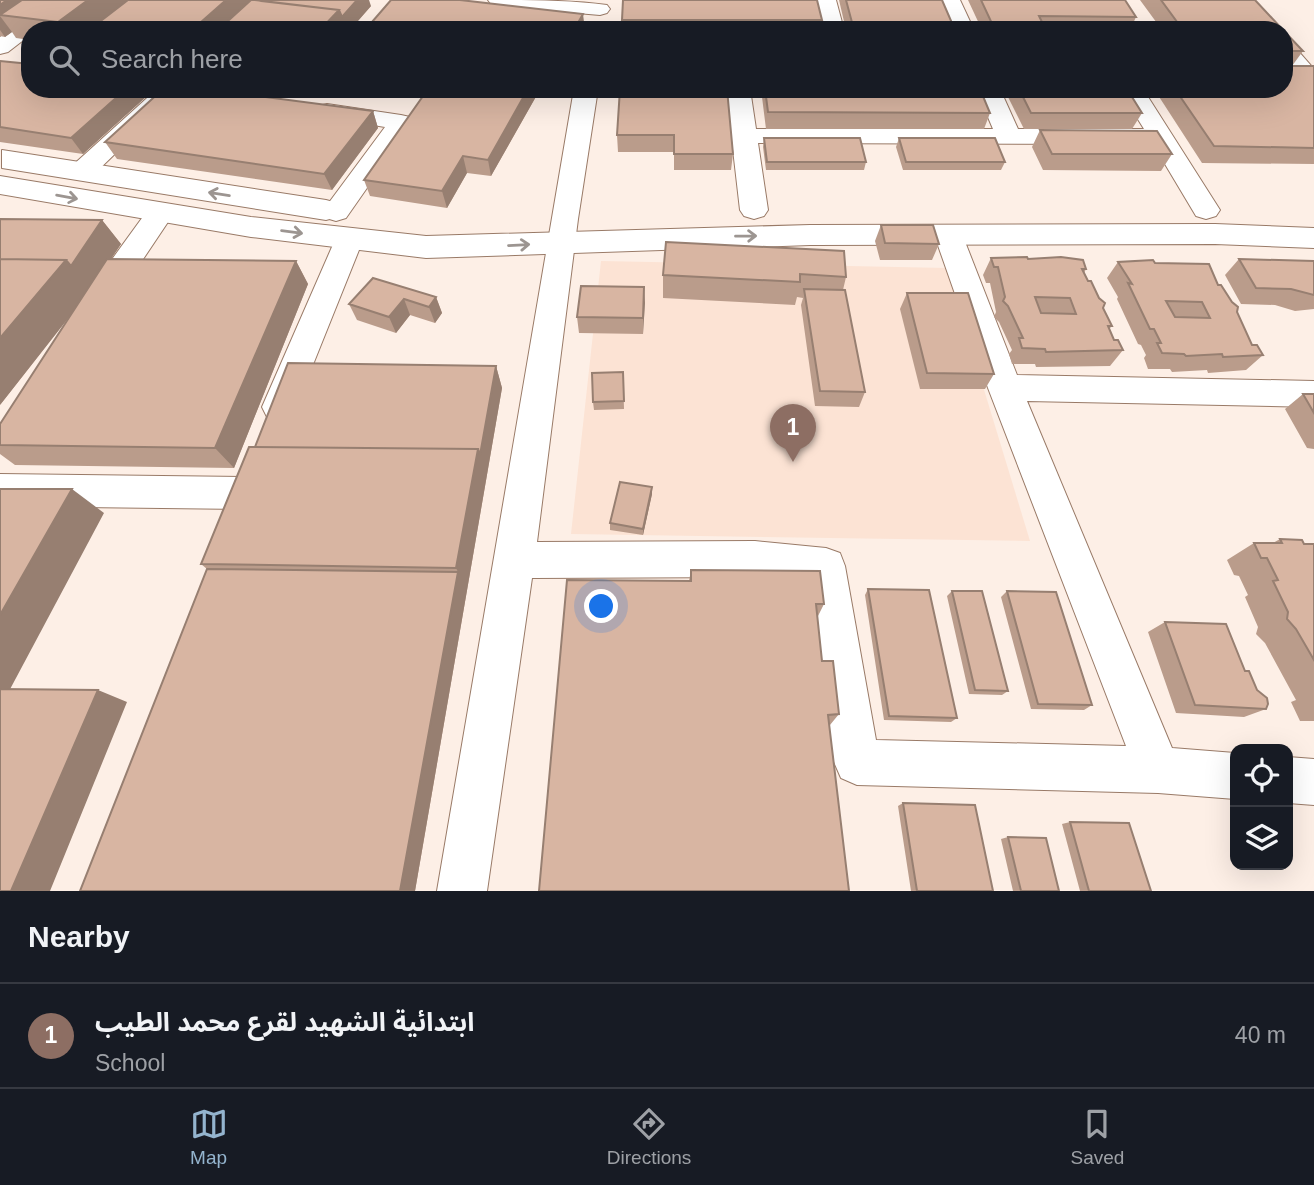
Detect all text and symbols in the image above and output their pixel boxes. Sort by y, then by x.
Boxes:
search box [21,21,1293,98]
icon: search [45,41,83,79]
text: Search here [101,44,243,74]
one-way arrow [208,187,231,200]
one-way arrow [55,191,78,204]
one-way arrow [280,225,303,238]
one-way arrow [734,229,757,243]
one-way arrow [507,239,530,252]
pin: 1 [770,404,816,462]
your location [584,589,618,623]
map controls [1230,744,1293,870]
button: locate [1230,744,1293,807]
button: layers [1230,807,1293,870]
text: Nearby [28,920,130,953]
text: ابتدائية الشهيد لقرع محمد الطيب [95,1007,474,1037]
text: 1 [45,1022,57,1048]
text: 40 m [1235,1022,1286,1048]
text: School [95,1050,165,1076]
tab: Map [190,1105,228,1169]
tab: Directions [607,1105,691,1169]
tab: Saved [1070,1105,1124,1169]

